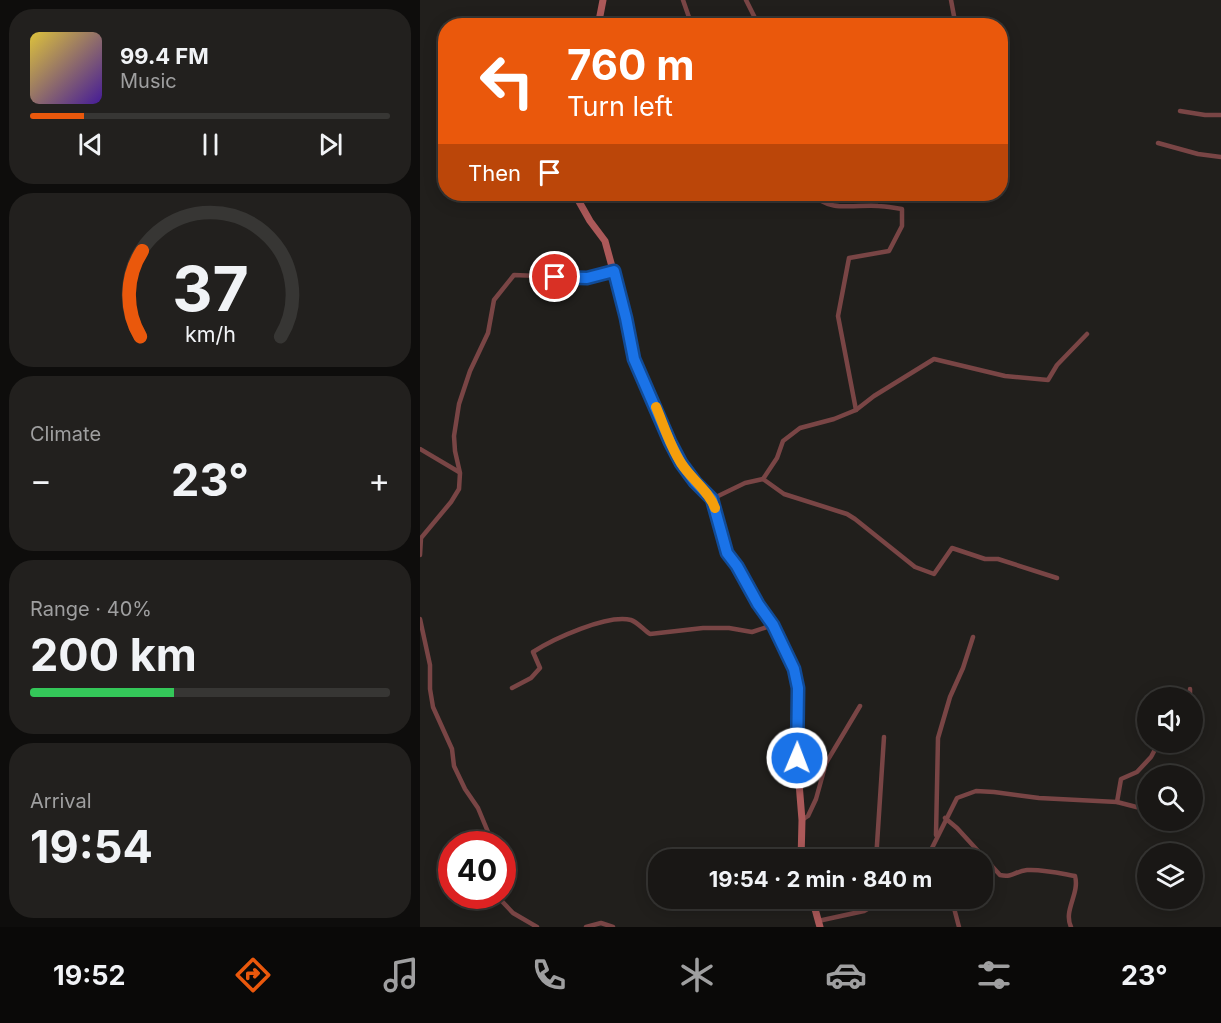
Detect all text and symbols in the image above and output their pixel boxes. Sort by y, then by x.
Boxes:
text: 760 m [567,39,695,90]
icon: left [468,42,546,120]
text: 99.4 FM [120,43,209,69]
text: Music [120,69,177,93]
text: Turn left [567,90,673,123]
icon: previous [74,128,107,161]
icon: pause [194,128,227,161]
icon: next [314,128,347,161]
icon: arrive [533,156,566,189]
text: Then [468,160,521,186]
text: 37 [172,251,248,326]
pin [529,251,580,302]
icon: arrive [538,260,571,293]
text: km/h [185,321,235,347]
text: Climate [30,422,101,446]
text: 23° [171,452,249,507]
text: − [30,460,52,500]
text: + [368,460,390,500]
text: Range · 40% [30,597,152,621]
text: 200 km [30,627,197,682]
map controls [1137,687,1203,909]
button: sound [1137,687,1203,753]
position arrow [765,726,829,790]
button: search [1137,765,1203,831]
text: Arrival [30,789,92,813]
text: 19:54 [30,819,153,874]
speed limit sign: 40 [438,831,516,909]
button: layers [1137,843,1203,909]
text: 19:54 · 2 min · 840 m [709,866,932,892]
icon: directions [232,954,274,996]
icon: music [380,954,422,996]
icon: phone [528,954,570,996]
icon: climate [676,954,718,996]
icon: car [825,954,867,996]
icon: filters [973,954,1015,996]
text: 19:52 [53,959,126,992]
text: 23° [1121,959,1168,992]

